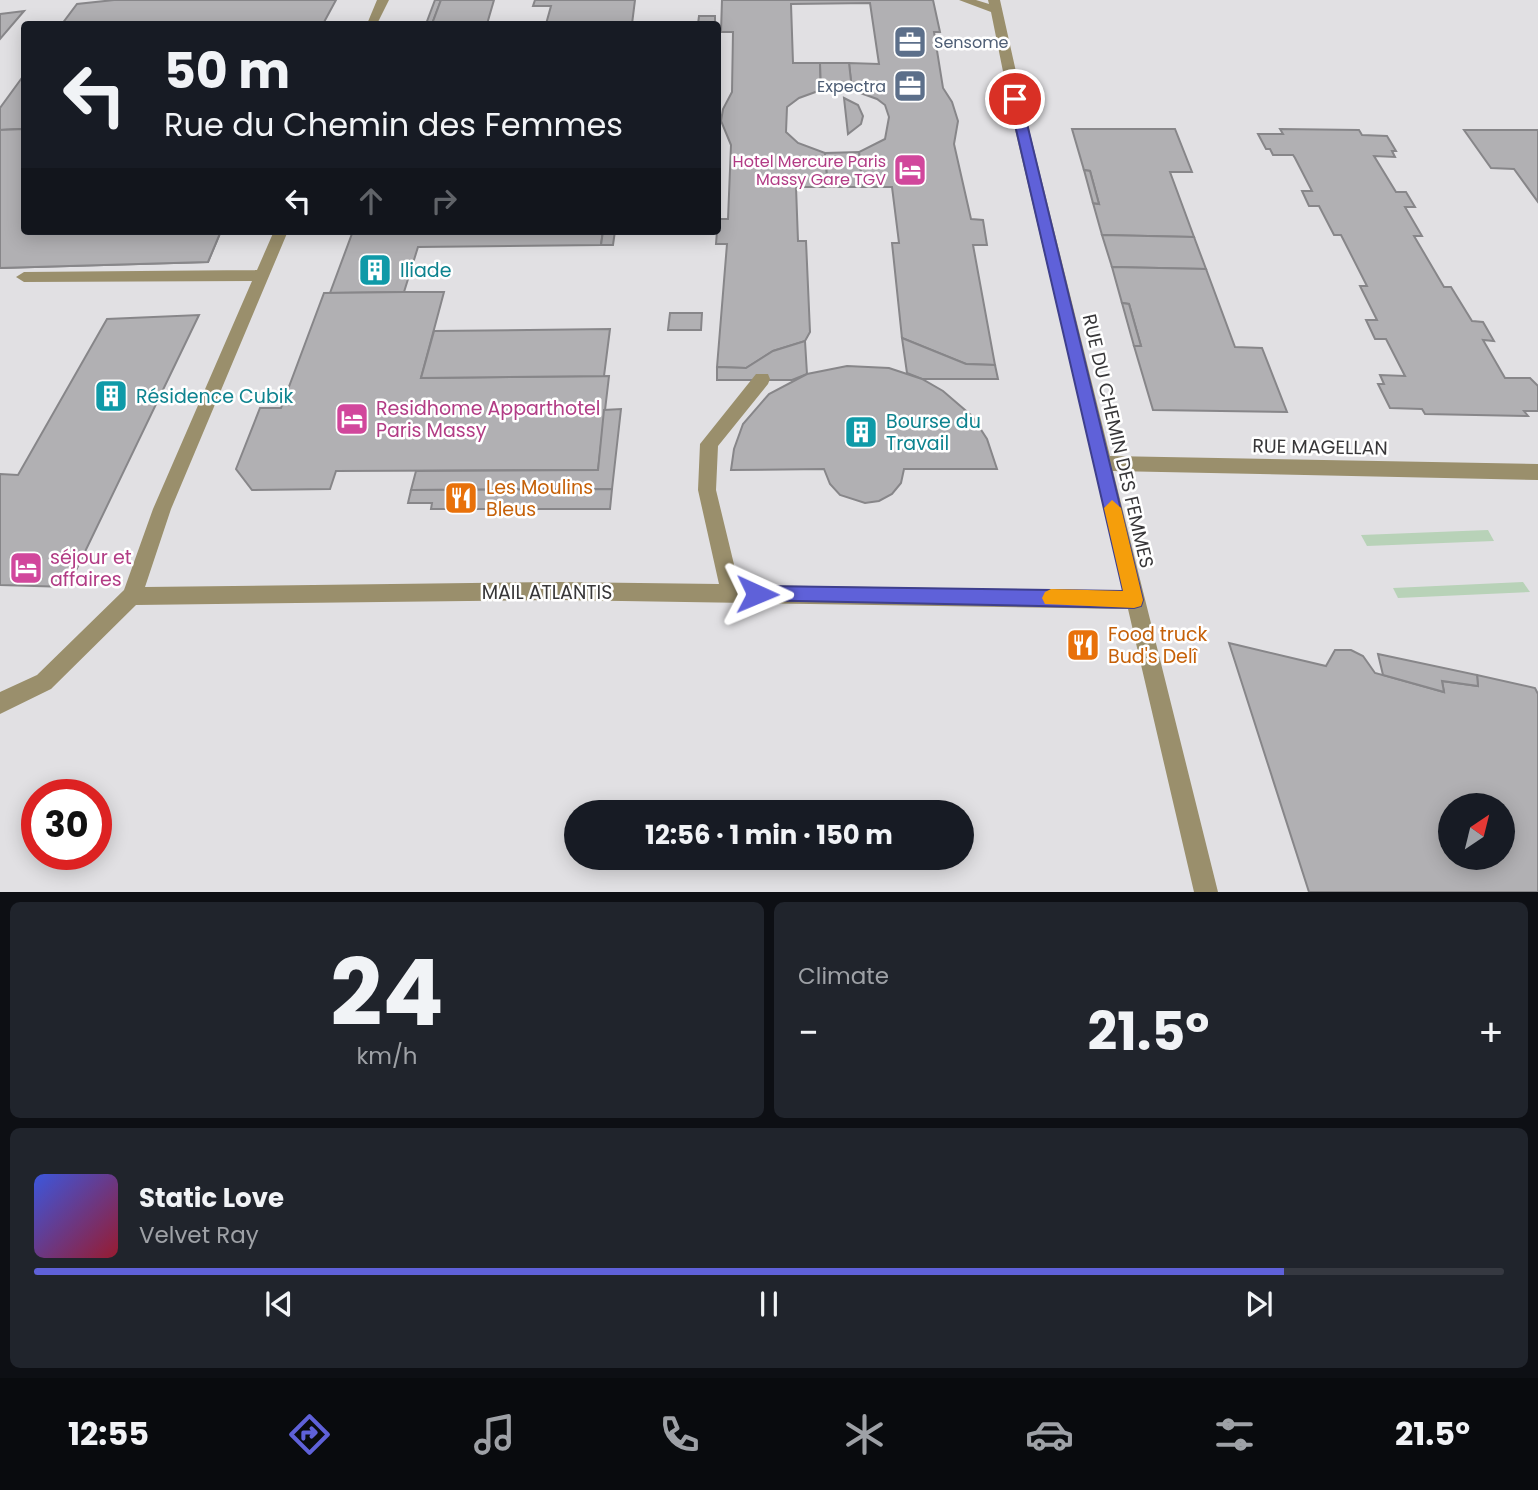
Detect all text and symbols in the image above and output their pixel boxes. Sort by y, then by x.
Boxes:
office icon: Sensome [891,23,929,61]
place label: Sensome [934,31,1009,54]
text: 50 m [164,37,290,105]
icon: left [49,49,140,140]
office icon: Expectra [891,67,929,105]
pin [985,69,1045,129]
place label: Expectra [817,75,886,98]
icon: arrive [996,80,1034,118]
text: Rue du Chemin des Femmes [164,102,623,147]
place label: Hotel Mercure Paris Massy Gare TGV [733,150,886,191]
hotel icon: Hotel Mercure Paris Massy Gare TGV [891,151,929,189]
icon: left [279,182,317,220]
icon: ahead [352,182,390,220]
icon: right [425,182,463,220]
building icon: Iliade [356,251,394,289]
place label: Iliade [400,257,452,284]
street label: RUE DU CHEMIN DES FEMMES [1076,311,1160,571]
building icon: Résidence Cubik [92,377,130,415]
place label: Résidence Cubik [136,383,293,410]
place label: Residhome Apparthotel Paris Massy [376,395,601,444]
hotel icon: Residhome Apparthotel Paris Massy [333,400,371,438]
place label: Bourse du Travail [886,408,981,457]
building icon: Bourse du Travail [842,413,880,451]
street label: RUE MAGELLAN [1252,432,1388,462]
place label: Les Moulins Bleus [486,474,593,523]
restaurant icon: Les Moulins Bleus [442,479,480,517]
place label: séjour et affaires [50,544,132,593]
hotel icon: séjour et affaires [7,549,45,587]
position arrow [720,557,794,631]
street label: MAIL ATLANTIS [482,579,612,606]
place label: Food truck Bud's Delî [1108,621,1208,670]
restaurant icon: Food truck Bud's Delî [1064,626,1102,664]
speed limit sign: 30 [21,779,112,870]
north arrow [1438,793,1516,870]
map controls [1438,793,1515,870]
text: 12:56 · 1 min · 150 m [645,817,893,853]
text: 24 [330,929,444,1057]
text: Climate [798,960,889,992]
text: 21.5° [1088,995,1209,1068]
text: − [798,1006,819,1059]
text: + [1478,1006,1504,1059]
text: km/h [356,1040,418,1072]
text: Static Love [139,1180,284,1216]
text: Velvet Ray [139,1219,259,1251]
icon: previous [260,1285,298,1323]
icon: pause [750,1285,788,1323]
icon: next [1240,1285,1278,1323]
icon: directions [285,1410,334,1459]
icon: music [470,1410,519,1459]
icon: phone [655,1410,704,1459]
icon: climate [840,1410,889,1459]
icon: car [1025,1410,1074,1459]
icon: filters [1210,1410,1259,1459]
text: 12:55 [68,1411,149,1456]
text: 21.5° [1395,1411,1470,1456]

